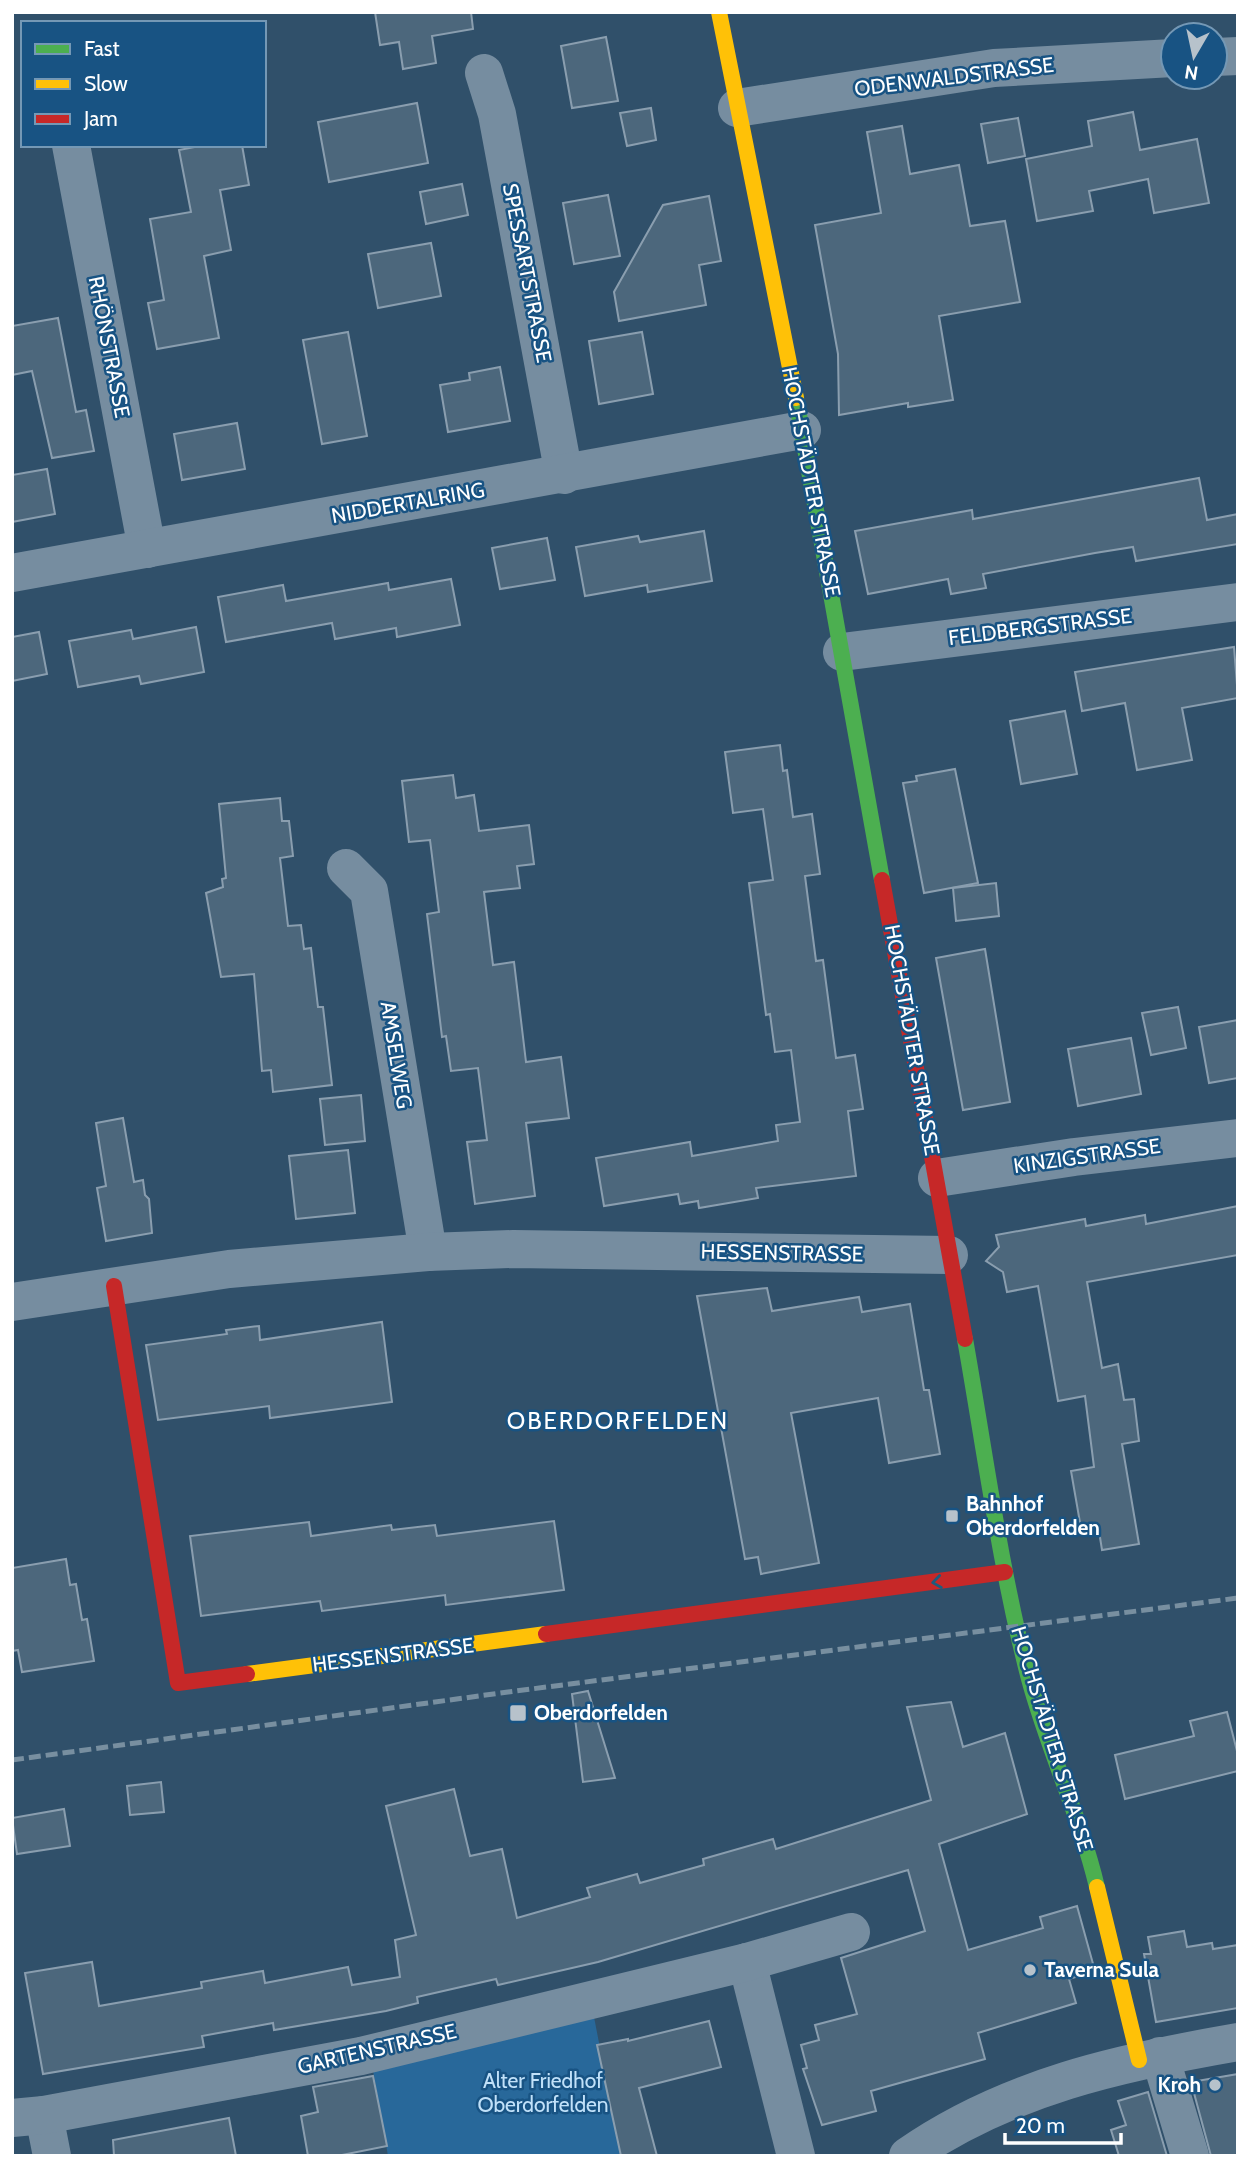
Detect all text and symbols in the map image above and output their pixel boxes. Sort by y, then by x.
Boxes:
legend [21,21,266,147]
north arrow [1159,21,1229,91]
text: Fast [84,36,120,61]
street label: ODENWALDSTRASSE [853,52,1055,101]
text: N [1183,60,1200,85]
text: Slow [84,71,128,96]
text: Jam [83,106,118,131]
street label: SPESSARTSTRASSE [498,181,557,365]
street label: RHÖNSTRASSE [84,274,135,420]
street label: HOCHSTÄDTER STRASSE [777,365,846,599]
street label: NIDDERTALRING [329,477,486,528]
street label: FELDBERGSTRASSE [947,603,1133,650]
street label: HOCHSTÄDTER STRASSE [880,922,945,1157]
street label: AMSELWEG [376,999,417,1111]
street label: KINZIGSTRASSE [1012,1133,1162,1178]
street label: HESSENSTRASSE [700,1239,864,1266]
district label: OBERDORFELDEN [507,1406,729,1435]
place label: Bahnhof Oberdorfelden [966,1491,1100,1540]
marker: Bahnhof Oberdorfelden [944,1508,960,1524]
one-way arrow [932,1574,943,1589]
street label: HOCHSTÄDTER STRASSE [1006,1623,1099,1854]
street label: HESSENSTRASSE [311,1632,475,1677]
place label: Oberdorfelden [534,1700,668,1725]
marker: Oberdorfelden [508,1703,528,1723]
place label: Taverna Sula [1044,1957,1160,1982]
marker: Taverna Sula [1022,1962,1038,1978]
street label: GARTENSTRASSE [295,2018,459,2079]
park label: Alter Friedhof Oberdorfelden [477,2068,609,2117]
place label: Kroh [1158,2072,1201,2097]
marker: Kroh [1207,2077,1223,2093]
scale bar [1005,2102,1120,2146]
text: 20 m [1016,2113,1065,2138]

